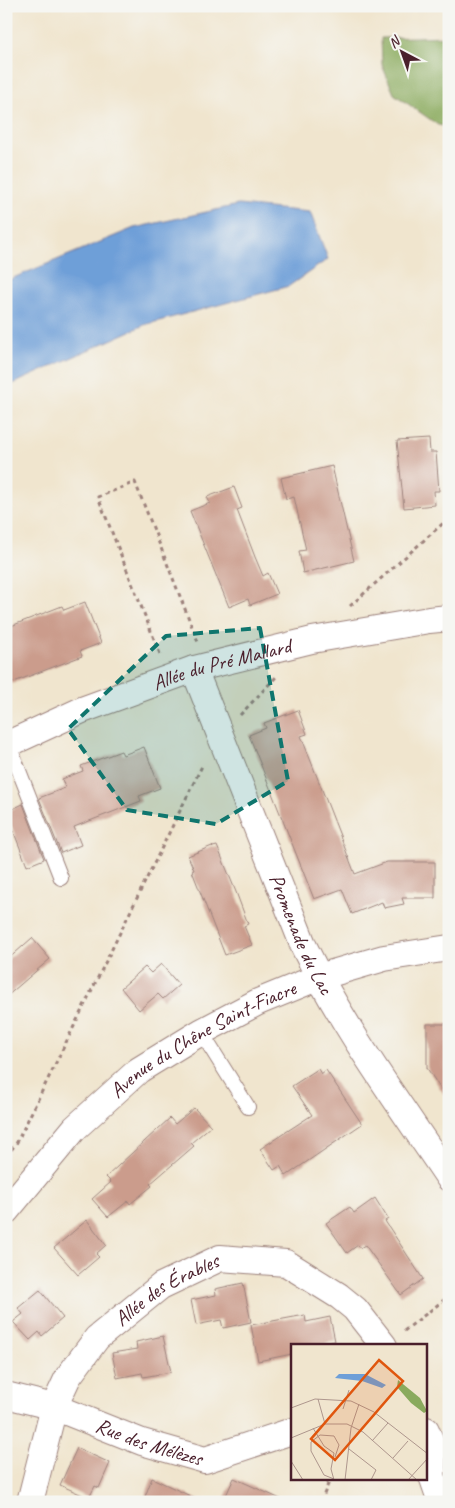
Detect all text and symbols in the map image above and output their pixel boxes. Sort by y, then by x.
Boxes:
north arrow [378,28,428,78]
text: N [385,32,404,52]
street label: Allée du Pré Mallard [149,632,297,696]
street label: Promenade du Lac [263,870,340,1000]
street label: Avenue du Chêne Saint-Fiacre [104,974,301,1103]
street label: Allée des Érables [109,1247,224,1332]
inset map [291,1344,428,1480]
street label: Rue des Mélèzes [92,1412,207,1472]

